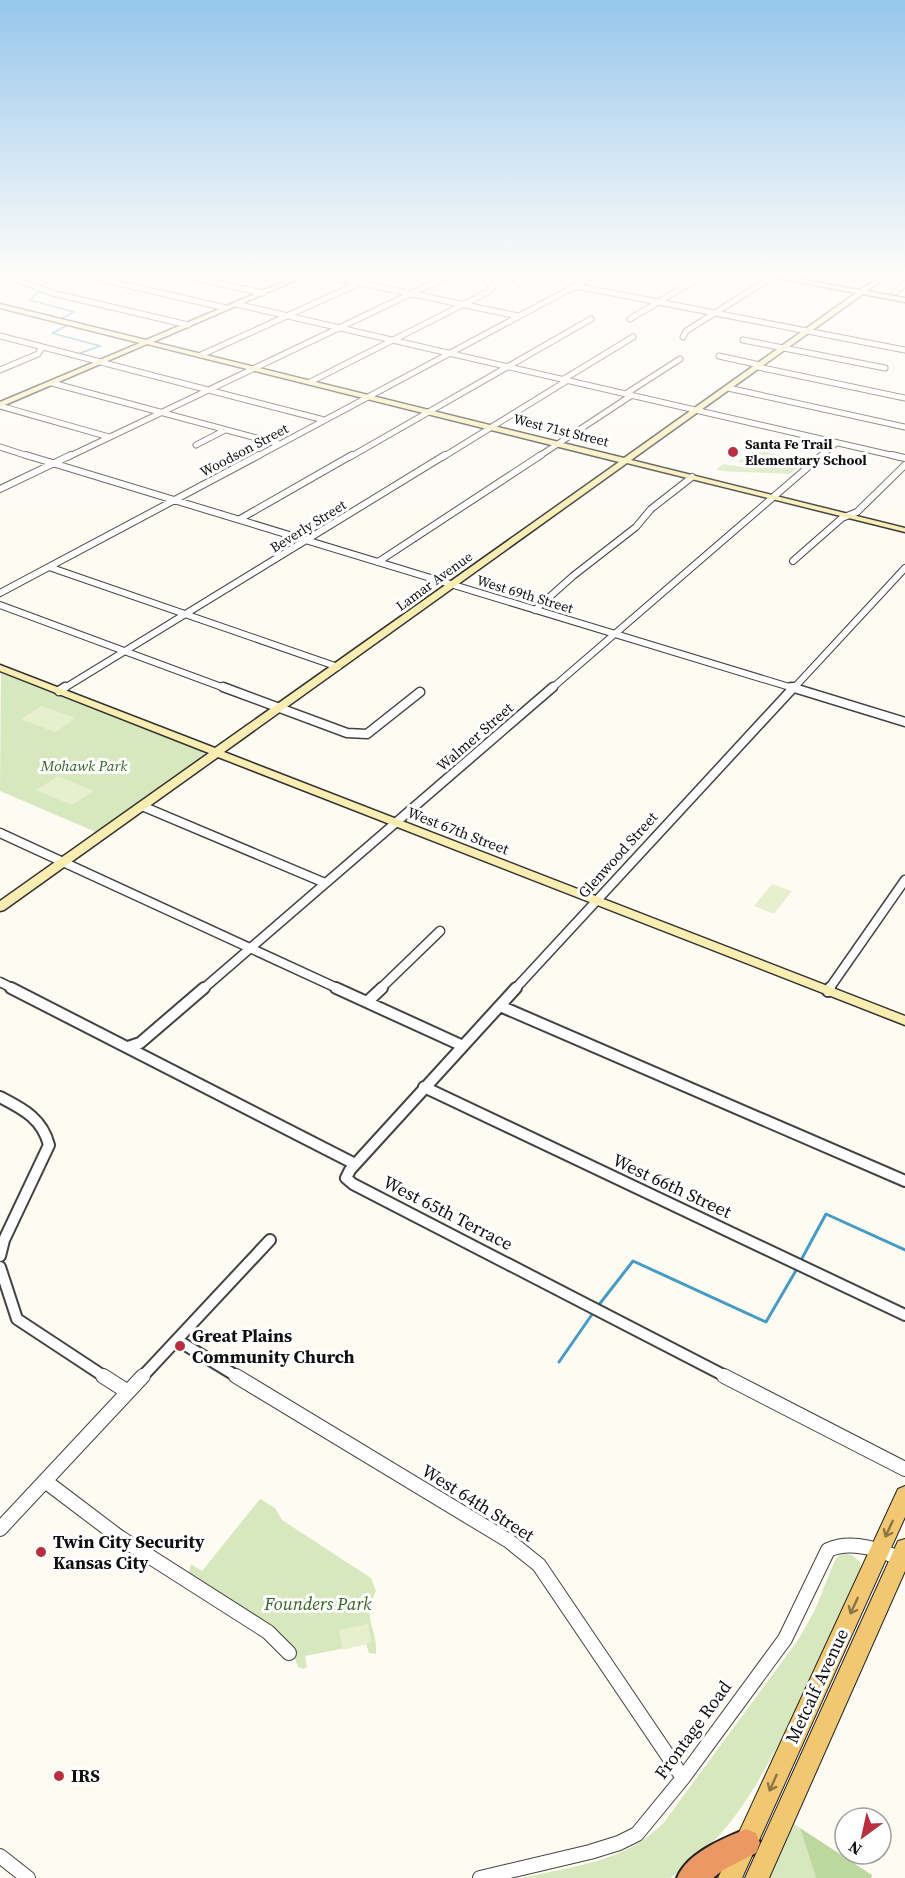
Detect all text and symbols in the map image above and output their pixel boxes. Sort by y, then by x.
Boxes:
street label: West 71st Street [511,408,611,452]
street label: Woodson Street [196,418,292,482]
place label: Santa Fe Trail Elementary School [745,434,867,470]
marker: Santa Fe Trail Elementary School [726,445,740,459]
street label: Beverly Street [266,494,350,557]
street label: Lamar Avenue [392,546,476,616]
street label: West 69th Street [474,570,576,618]
street label: Walmer Street [432,697,518,776]
park label: Mohawk Park [40,755,128,776]
street label: West 67th Street [404,802,512,860]
street label: Glenwood Street [573,807,662,902]
street label: West 66th Street [609,1147,736,1224]
street label: West 65th Terrace [379,1169,517,1256]
place label: Great Plains Community Church [192,1323,355,1369]
marker: Great Plains Community Church [173,1339,187,1353]
street label: West 64th Street [417,1458,539,1547]
one-way arrow [883,1520,894,1538]
place label: Twin City Security Kansas City [53,1529,205,1575]
marker: Twin City Security Kansas City [34,1545,48,1559]
park label: Founders Park [263,1591,372,1616]
one-way arrow [848,1596,859,1614]
street label: Metcalf Avenue [779,1624,854,1747]
street label: Frontage Road [648,1675,737,1784]
place label: IRS [71,1763,100,1788]
marker: IRS [52,1769,66,1783]
one-way arrow [767,1773,778,1792]
north arrow [833,1806,893,1866]
text: N [844,1836,866,1861]

